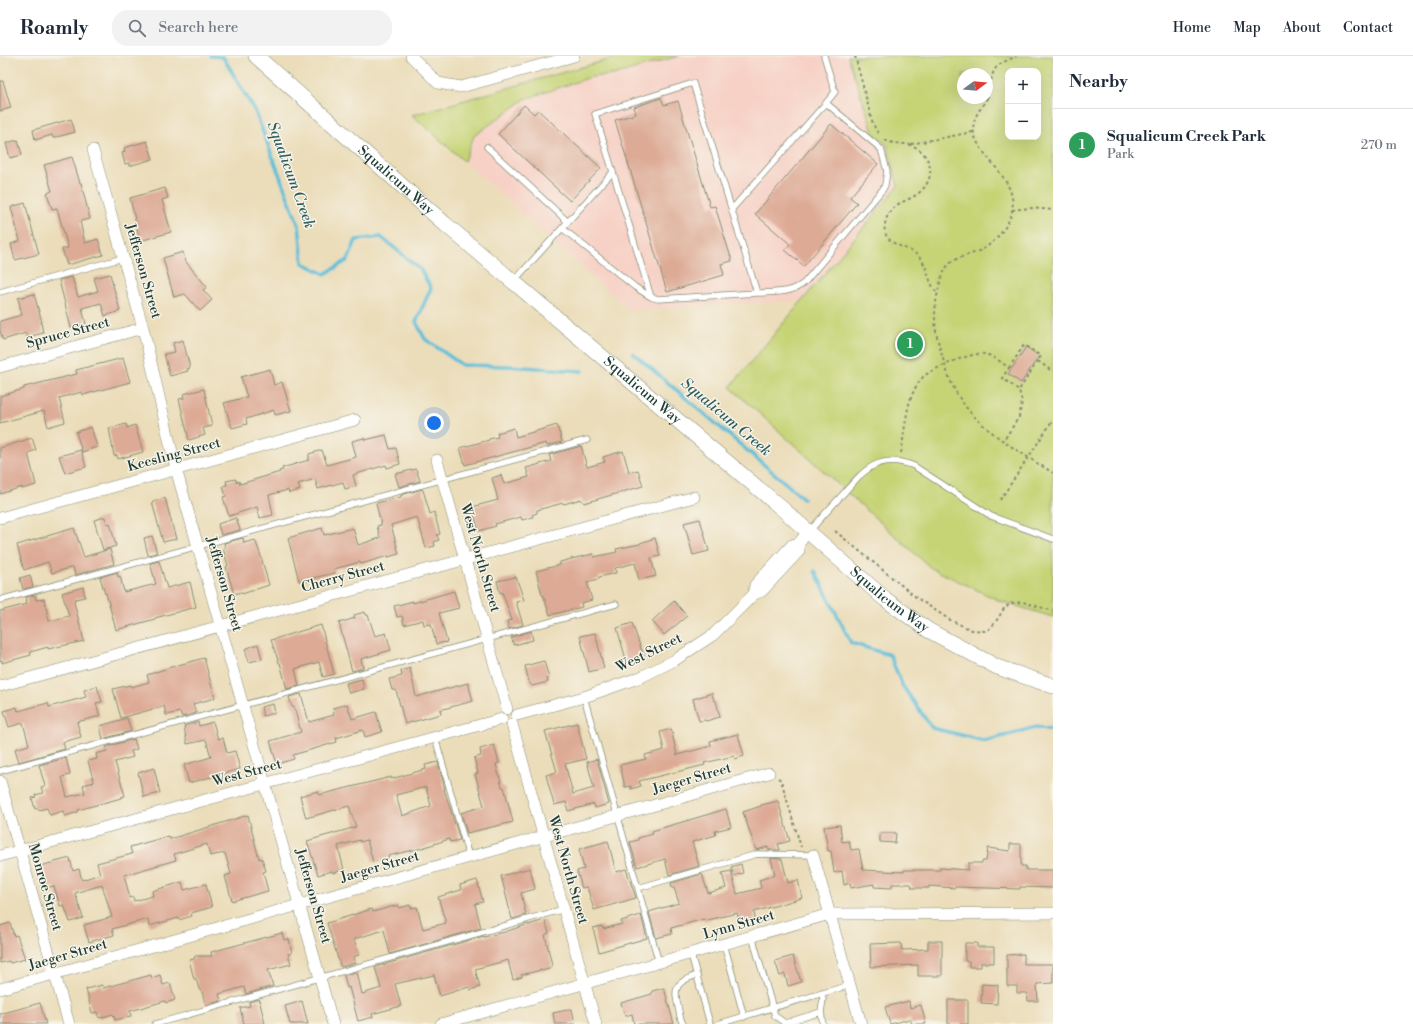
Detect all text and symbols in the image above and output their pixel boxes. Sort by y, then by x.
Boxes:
search box [112,10,392,46]
text: Roamly [20,16,88,40]
icon: search [126,17,148,39]
text: Search here [158,18,238,37]
text: Home [1173,19,1211,37]
text: Map [1233,19,1261,37]
text: About [1283,19,1321,37]
text: Contact [1343,19,1393,37]
north arrow [957,68,993,104]
map controls [1005,68,1041,140]
button: + [1005,68,1041,104]
text: Nearby [1069,71,1128,93]
button: − [1005,104,1041,140]
water label: Squalicum Creek [263,119,319,231]
text: Squalicum Creek Park [1107,127,1266,146]
text: 1 [1079,137,1085,153]
text: 270 m [1361,137,1397,153]
street label: Squalicum Way [354,141,438,219]
text: Park [1107,146,1134,162]
street label: Jefferson Street [121,220,165,321]
street label: Spruce Street [24,313,112,353]
pin: 1 [897,329,923,359]
street label: Squalicum Way [600,353,685,429]
water label: Squalicum Creek [677,374,775,460]
your location [424,413,444,433]
street label: Keesling Street [125,434,223,476]
street label: West North Street [456,501,504,614]
street label: Jefferson Street [202,533,246,634]
street label: Cherry Street [299,557,387,597]
street label: Squalicum Way [846,563,933,637]
street label: West Street [612,629,685,677]
street label: West Street [209,755,284,791]
street label: Jaeger Street [650,759,734,799]
street label: West North Street [544,813,592,926]
street label: Monroe Street [24,841,66,933]
street label: Jefferson Street [291,845,335,946]
street label: Jaeger Street [338,847,422,887]
street label: Lynn Street [701,906,777,944]
street label: Jaeger Street [26,935,110,975]

